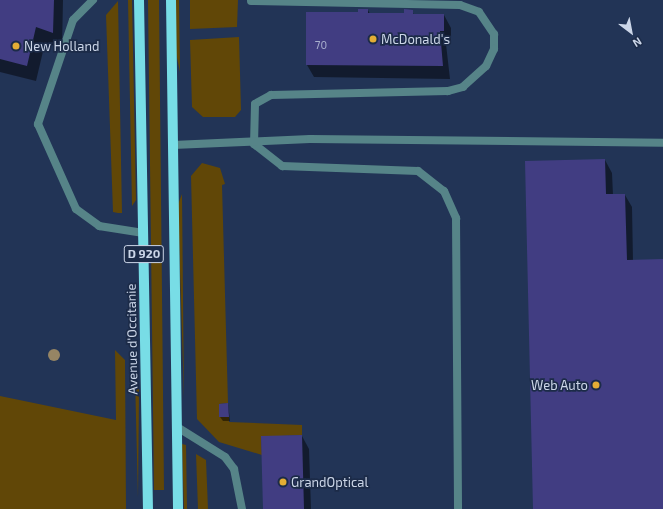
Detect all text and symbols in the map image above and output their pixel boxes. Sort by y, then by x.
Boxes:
north arrow [611,12,651,52]
place label: McDonald's [381,31,450,47]
marker: McDonald's [368,34,378,44]
text: N [631,35,644,50]
place label: New Holland [24,38,100,54]
house number: 70 [315,38,327,52]
marker: New Holland [11,41,21,51]
road number: D 920 [123,244,165,264]
street label: Avenue d'Occitanie [123,283,141,395]
place label: Web Auto [531,377,588,393]
marker: Web Auto [591,380,601,390]
place label: GrandOptical [291,474,368,490]
marker: GrandOptical [278,477,288,487]

